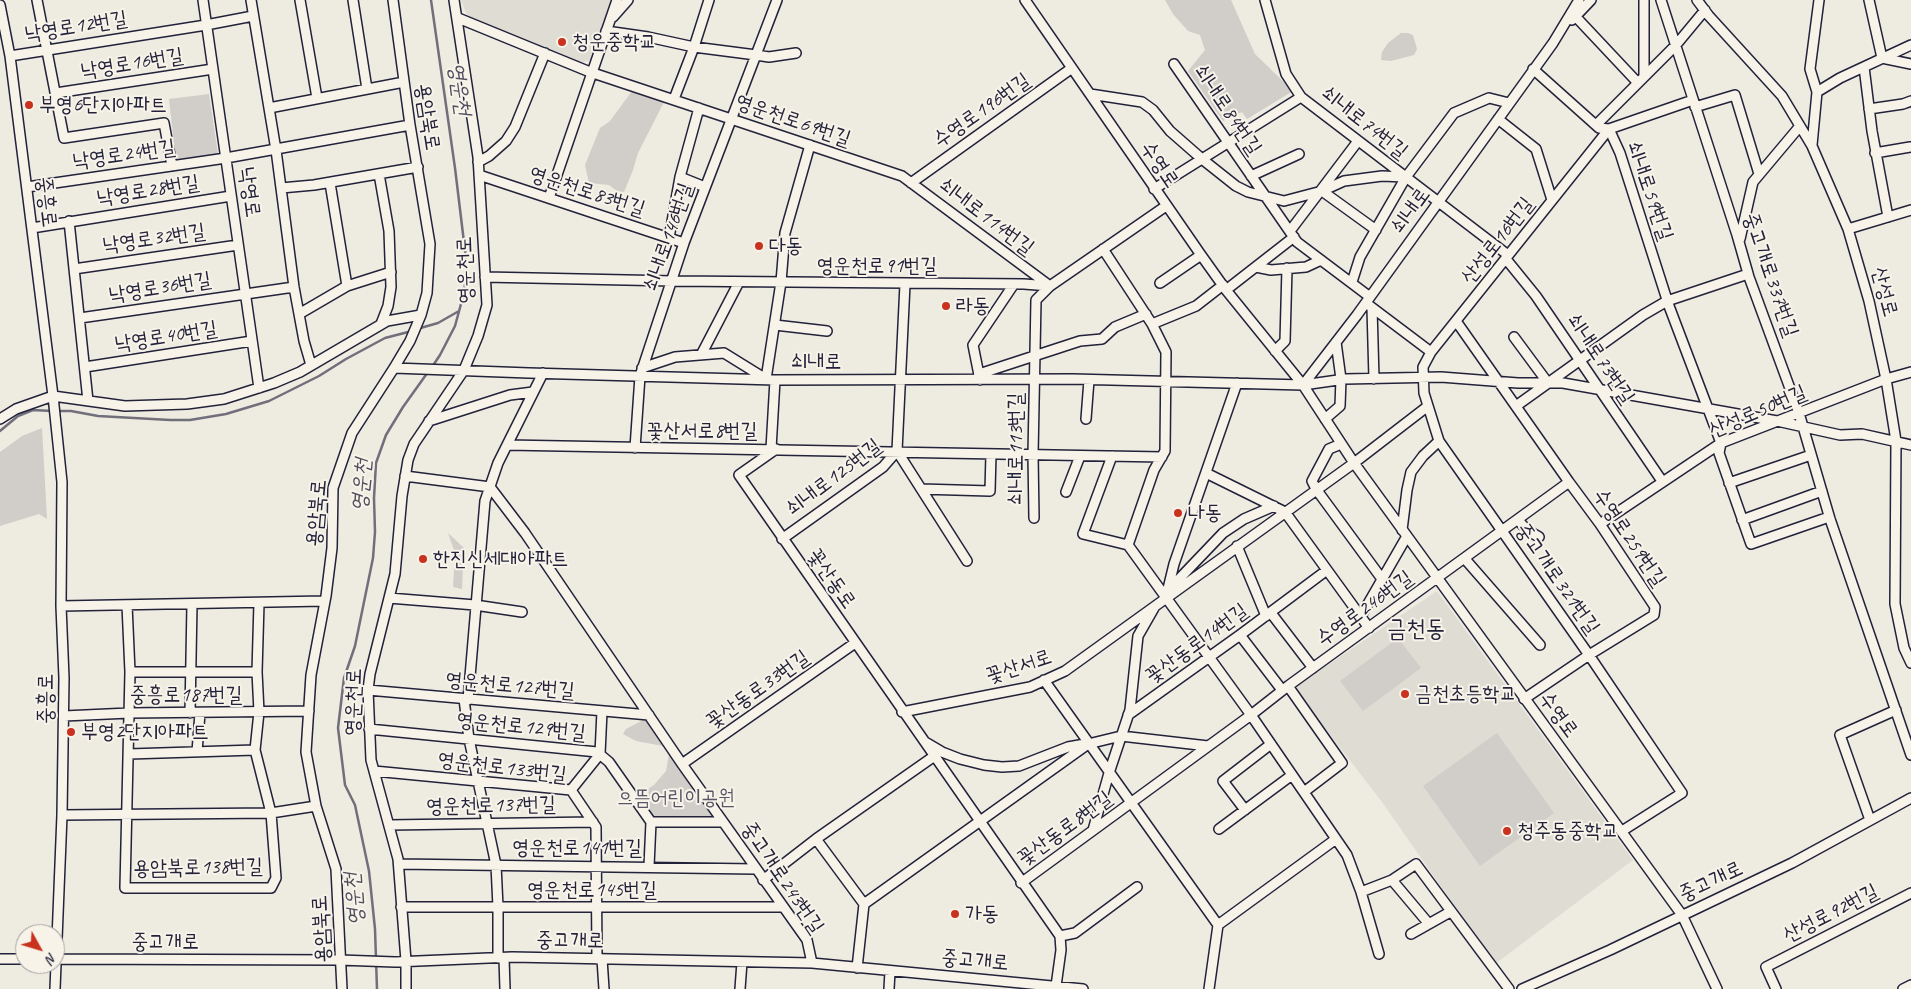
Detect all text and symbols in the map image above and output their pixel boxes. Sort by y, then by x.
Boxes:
street label: 낙영로12번길 [23,6,129,48]
place label: 청운중학교 [572,29,656,55]
marker: 청운중학교 [556,36,568,48]
street label: 낙영로16번길 [79,43,185,85]
street label: 쇠내로84번길 [1188,60,1266,160]
water label: 영운천 [442,61,476,117]
street label: 수영로196번길 [929,68,1035,154]
street label: 쇠내로74번길 [1316,81,1412,165]
street label: 용암북로 [409,82,445,152]
street label: 영운천로69번길 [732,90,854,152]
place label: 부영6단지아파트 [39,92,167,118]
marker: 부영6단지아파트 [23,99,35,111]
street label: 낙영로24번길 [71,135,177,175]
street label: 수영로 [1134,137,1184,193]
street label: 쇠내로59번길 [1620,138,1678,244]
street label: 영운천로83번길 [526,161,648,223]
street label: 낙영로 [233,165,265,219]
street label: 낙영로28번길 [95,170,201,212]
street label: 쇠내로114번길 [933,173,1039,261]
street label: 중흥로 [30,175,62,229]
street label: 쇠내로146번길 [639,180,699,294]
street label: 쇠내로 [1386,183,1436,239]
street label: 산성로16번길 [1456,193,1540,289]
street label: 중고개로337번길 [1737,210,1803,340]
street label: 낙영로32번길 [101,219,207,259]
place label: 다동 [769,233,803,259]
street label: 영운천로 [452,236,480,304]
marker: 다동 [753,240,765,252]
street label: 영운천로91번길 [817,253,937,279]
street label: 산성로 [1865,264,1903,320]
street label: 낙영로36번길 [107,267,213,309]
place label: 라동 [956,293,990,319]
marker: 라동 [940,300,952,312]
street label: 쇠내로73번길 [1561,309,1639,409]
street label: 낙영로40번길 [113,316,219,358]
street label: 쇠내로 [791,349,841,375]
street label: 산성로50번길 [1705,380,1811,444]
street label: 쇠내로113번길 [1003,393,1029,505]
street label: 꽃산서로8번길 [647,418,757,444]
street label: 쇠내로125번길 [781,434,887,522]
water label: 영운천 [347,457,377,513]
street label: 용암북로 [302,478,332,548]
street label: 수영로259번길 [1587,484,1671,592]
place label: 나동 [1188,500,1222,526]
marker: 나동 [1172,507,1184,519]
street label: 중고개로321번길 [1509,519,1605,639]
street label: 꽃산동로 [801,544,861,614]
place label: 한진신세대아파트 [433,546,568,572]
marker: 한진신세대아파트 [417,553,429,565]
street label: 수영로246번길 [1312,566,1418,652]
street label: 꽃산동로14번길 [1141,598,1253,690]
district label: 금천동 [1387,616,1445,644]
street label: 꽃산동로33번길 [702,645,814,735]
street label: 꽃산서로 [983,645,1055,689]
street label: 영운천로 [340,668,368,736]
street label: 영운천로127번길 [444,668,576,704]
street label: 중흥로 [33,674,59,724]
place label: 금천초등학교 [1415,681,1516,707]
street label: 중흥로187번길 [130,682,242,708]
street label: 수영로 [1533,687,1583,743]
marker: 금천초등학교 [1399,688,1411,700]
street label: 영운천로129번길 [455,708,587,746]
place label: 부영2단지아파트 [81,719,209,745]
marker: 부영2단지아파트 [65,726,77,738]
street label: 영운천로133번길 [436,748,568,788]
park label: 으뜸어린이공원 [617,785,735,811]
street label: 꽃산동로8번길 [1013,786,1117,872]
street label: 영운천로137번길 [426,792,556,820]
street label: 중고개로243번길 [735,817,829,939]
place label: 청주동중학교 [1517,818,1618,844]
marker: 청주동중학교 [1501,825,1513,837]
street label: 영운천로141번길 [512,835,642,861]
street label: 용암북로138번길 [133,854,263,882]
street label: 중고개로 [1675,856,1747,908]
water label: 영운천 [340,871,370,927]
street label: 영운천로145번길 [527,877,657,903]
street label: 산성로92번길 [1779,879,1883,949]
street label: 용암북로 [308,895,336,963]
place label: 가동 [965,901,999,927]
marker: 가동 [949,908,961,920]
north arrow [15,924,65,974]
street label: 중고개로 [536,928,604,954]
street label: 중고개로 [131,929,199,955]
street label: 중고개로 [940,946,1010,976]
text: N [42,949,61,967]

